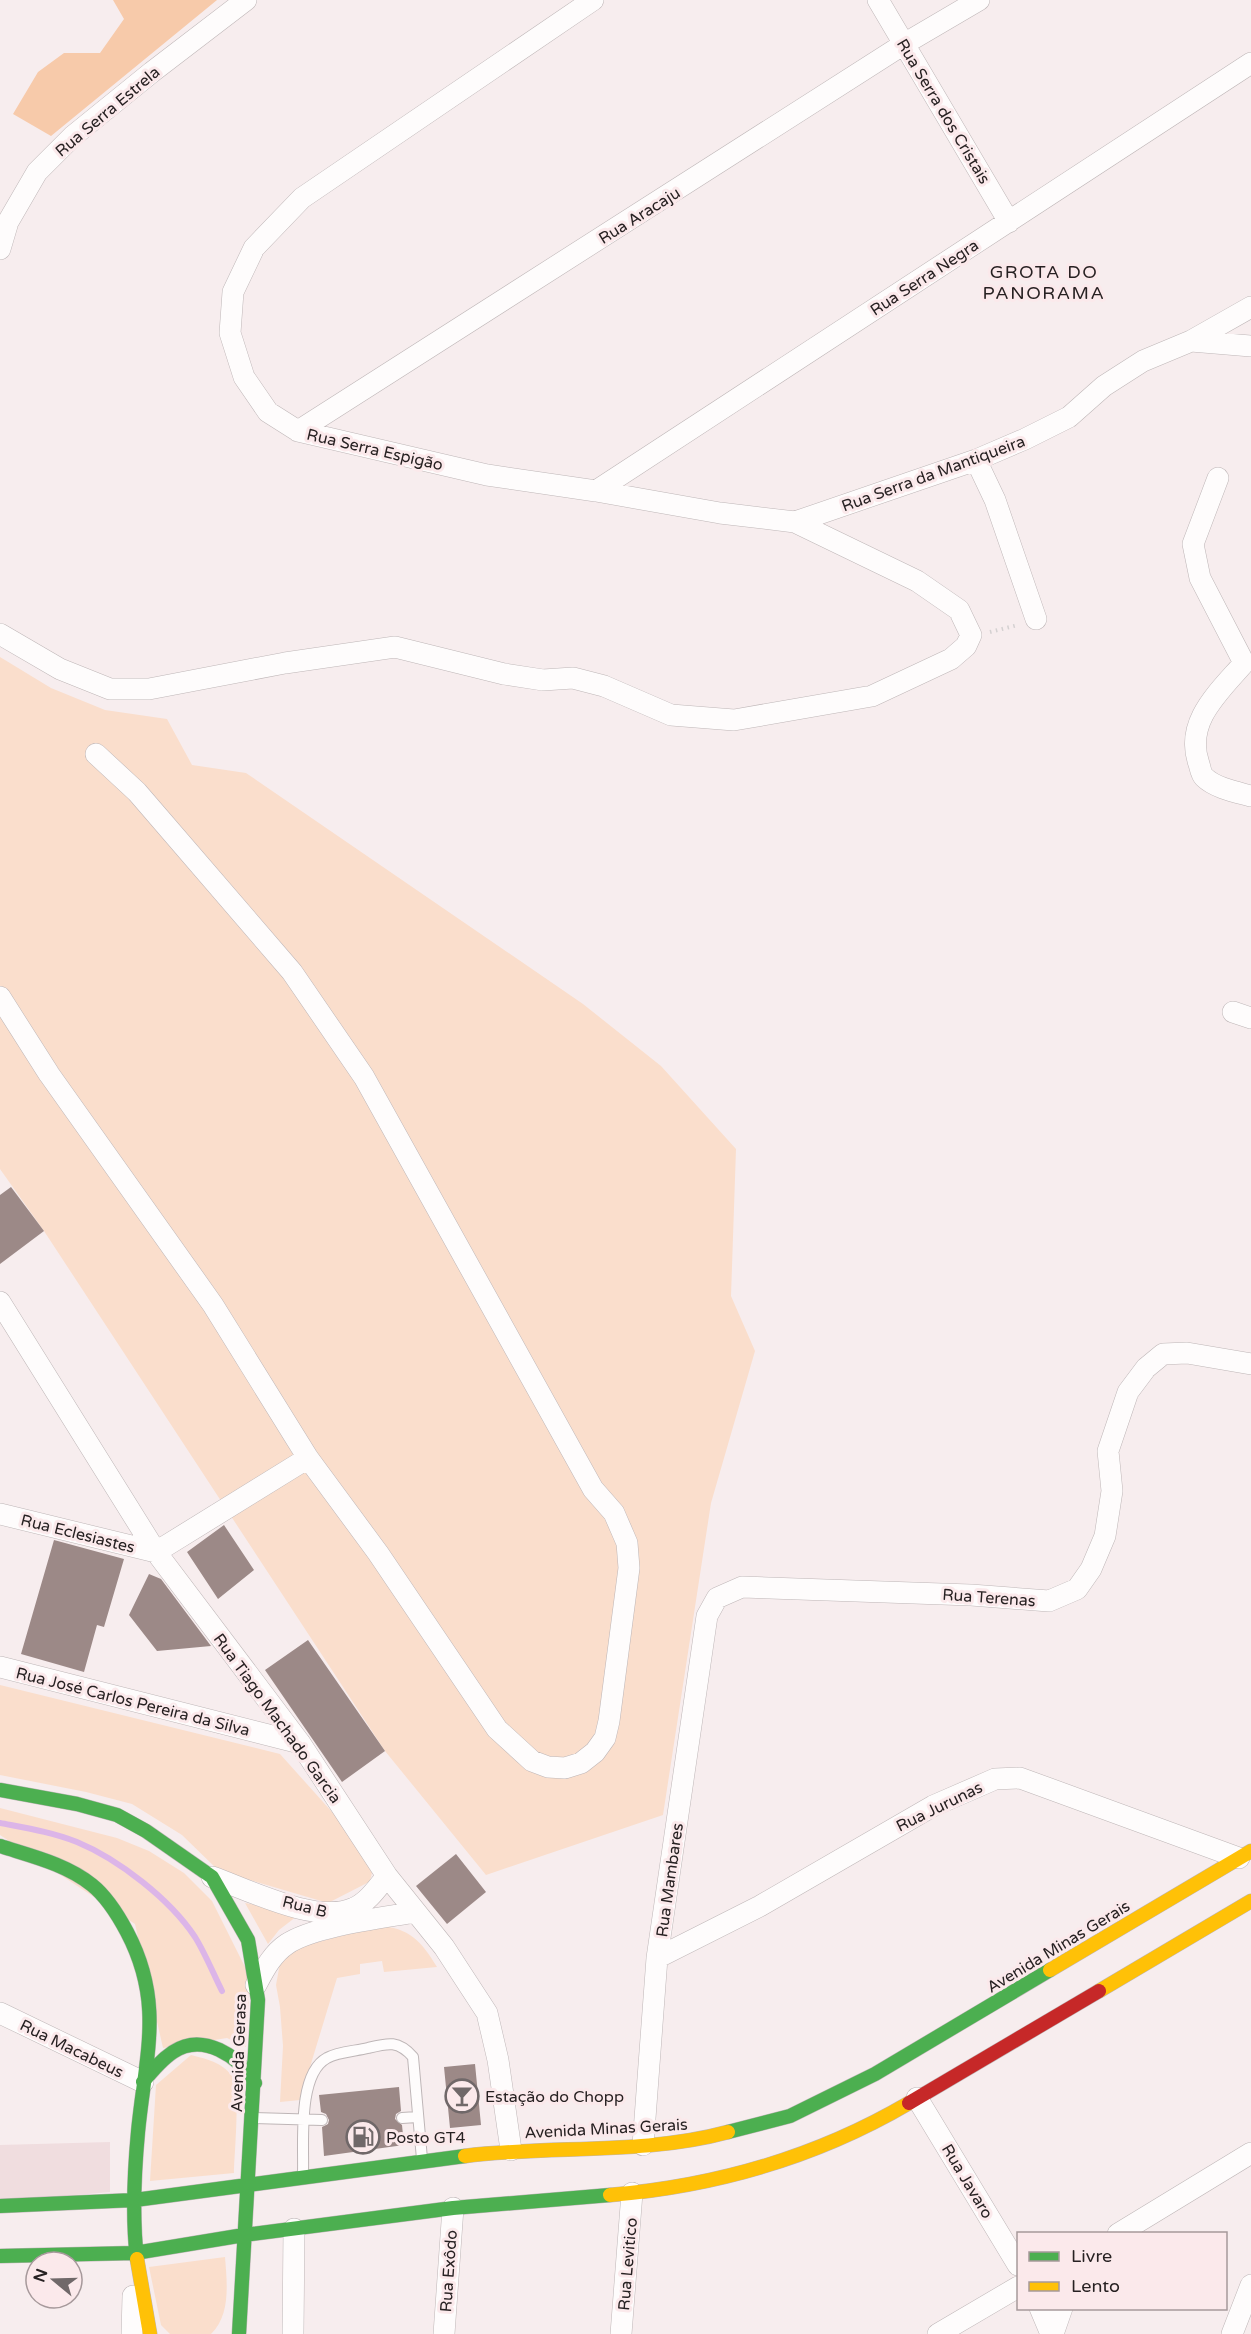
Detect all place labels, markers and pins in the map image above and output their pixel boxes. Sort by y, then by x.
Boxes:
bar icon: Estação do Chopp [444,2078,480,2114]
place label: Estação do Chopp [485,2087,624,2107]
fuel station icon: Posto GT4 [345,2119,381,2155]
place label: Posto GT4 [386,2128,466,2148]

